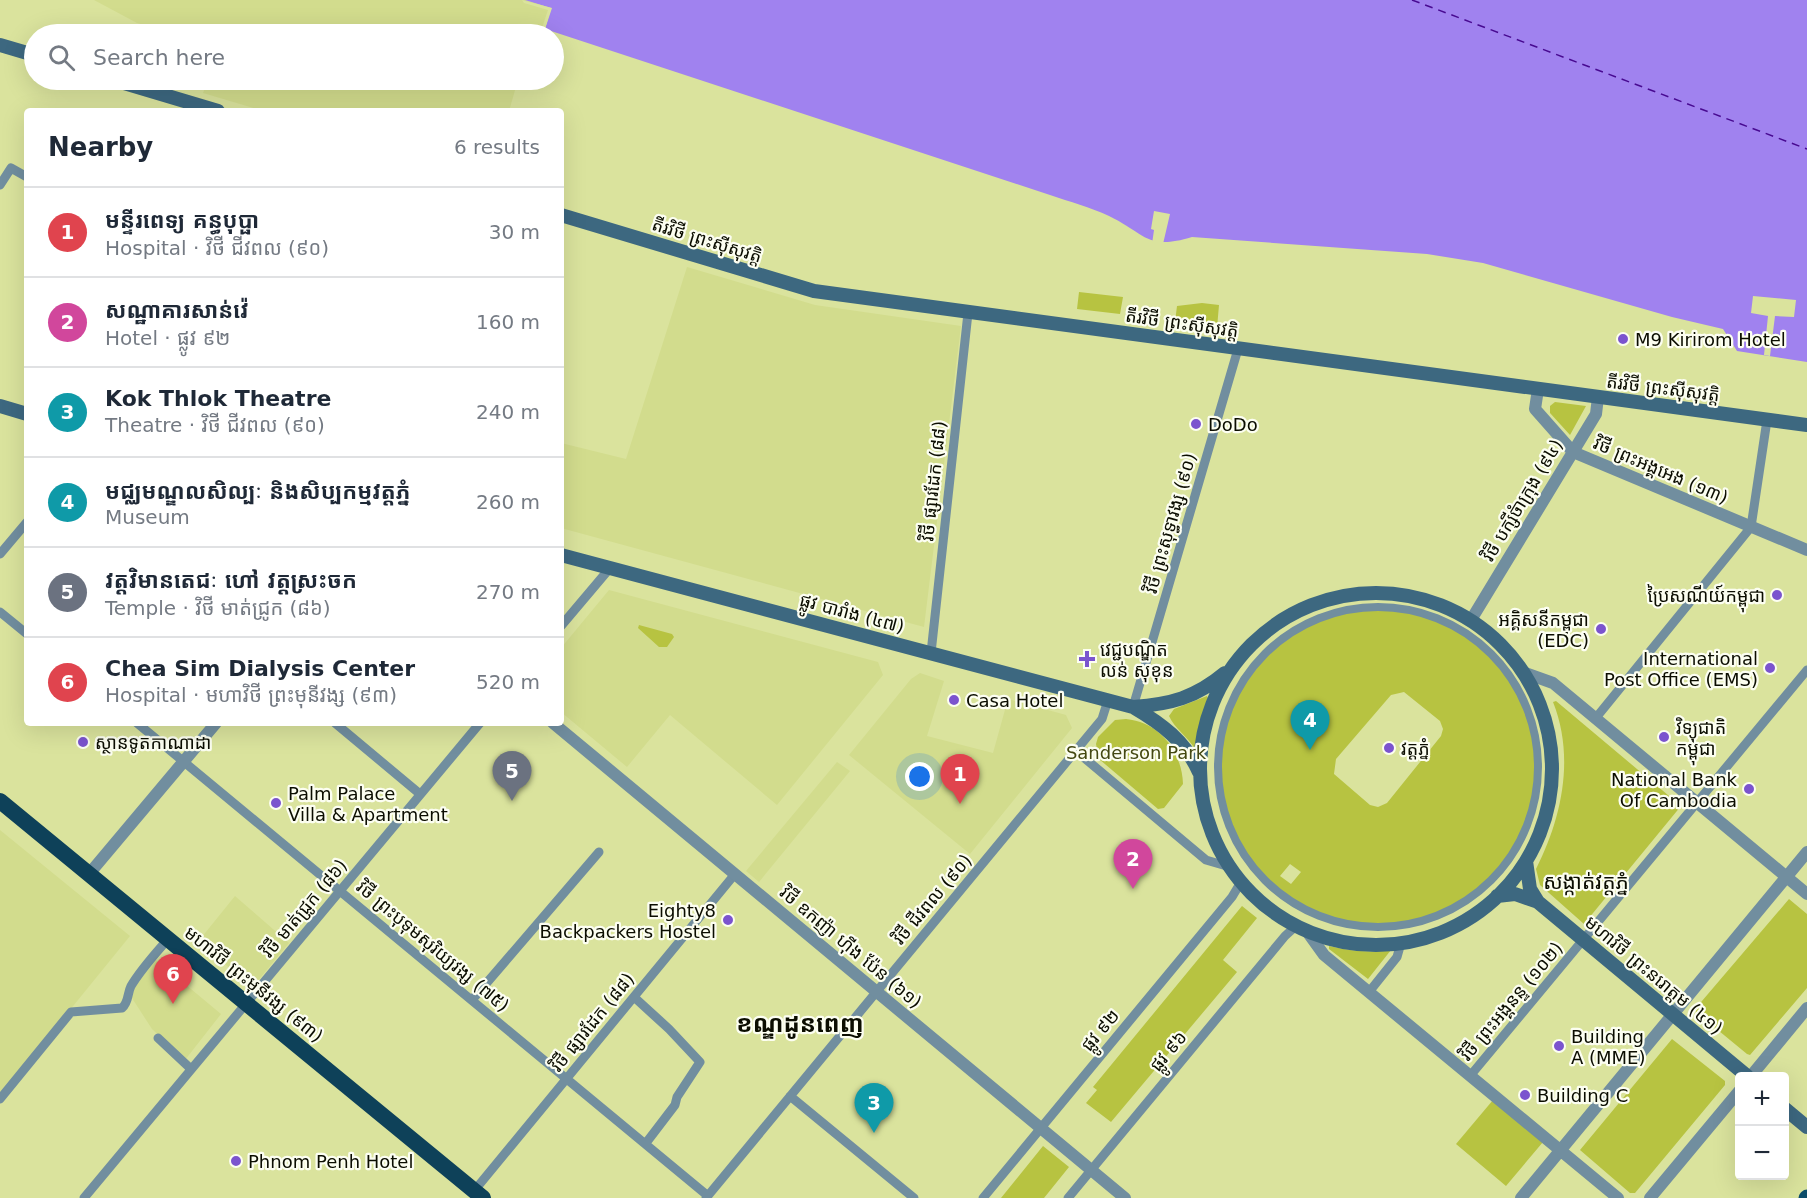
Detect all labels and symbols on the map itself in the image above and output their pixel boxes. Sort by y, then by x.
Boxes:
street label: តីរវិថី ព្រះស៊ីសុវត្តិ [649,213,765,269]
street label: តីរវិថី ព្រះស៊ីសុវត្តិ [1124,304,1240,344]
place label: M9 Kirirom Hotel [1635,329,1786,350]
marker: M9 Kirirom Hotel [1616,332,1630,346]
street label: តីរវិថី ព្រះស៊ីសុវត្តិ [1605,370,1721,408]
place label: DoDo [1208,414,1258,435]
marker: DoDo [1189,417,1203,431]
street label: វិថី ផ្សារដែក (៨៨) [916,420,951,543]
street label: វិថី ព្រះអង្គអេង (១៣) [1589,431,1732,509]
street label: វិថី បក្សីចំាក្រុង (៩៤) [1476,435,1568,566]
street label: វិថី ព្រះសុទ្ធាវង្ស (៩០) [1139,450,1202,597]
place label: ប្រៃសណីយ៍កម្ពុជា [1648,584,1765,613]
marker: ប្រៃសណីយ៍កម្ពុជា [1770,588,1784,602]
street label: ផ្លូវ បារាំង (៤៧) [796,589,907,643]
place label: អគ្គិសនីកម្ពុជា (EDC) [1499,609,1589,651]
marker: អគ្គិសនីកម្ពុជា (EDC) [1594,622,1608,636]
place label: វេជ្ជបណ្ឌិត លន់ សុខុន [1100,639,1173,683]
place label: International Post Office (EMS) [1604,648,1758,690]
marker: វេជ្ជបណ្ឌិត លន់ សុខុន [1078,650,1096,668]
marker: International Post Office (EMS) [1763,661,1777,675]
place label: Casa Hotel [966,690,1063,711]
marker: Casa Hotel [947,693,961,707]
pin: 4 [1290,700,1330,750]
place label: វិទ្យុជាតិ កម្ពុជា [1675,717,1726,766]
marker: វិទ្យុជាតិ កម្ពុជា [1657,730,1671,744]
place label: ស្ថានទូតកាណាដា [95,732,211,754]
marker: ស្ថានទូតកាណាដា [76,735,90,749]
place label: វត្ដភ្នំ [1401,738,1430,760]
marker: វត្ដភ្នំ [1382,741,1396,755]
park label: Sanderson Park [1066,742,1207,763]
pin: 5 [492,752,532,801]
pin: 1 [940,754,980,804]
your location [905,762,934,791]
place label: National Bank Of Cambodia [1611,769,1738,811]
marker: National Bank Of Cambodia [1742,782,1756,796]
place label: Palm Palace Villa & Apartment [288,783,448,825]
marker: Palm Palace Villa & Apartment [269,796,283,810]
pin: 2 [1114,840,1152,889]
street label: វិថី ជីវពល (៩០) [887,849,976,949]
street label: វិថី មាត់ជ្រូក (៨៦) [256,854,352,963]
district label: សង្កាត់វត្តភ្នំ [1543,870,1629,896]
street label: វិថី ព្រះបុទុមសុរិយ្យវង្ស (៧៥) [350,875,514,1018]
street label: វិថី ឧកញ៉ា ហ៊ីង ប៉ែន (៦១) [774,881,926,1014]
place label: Eighty8 Backpackers Hostel [540,900,716,942]
street label: មហាវិថី ព្រះនរោត្តម (៤១) [1580,911,1727,1040]
marker: Eighty8 Backpackers Hostel [721,913,735,927]
street label: មហាវិថី ព្រះមុនីវង្ស (៩៣) [179,921,328,1048]
street label: វិថី ព្រះអង្គនន្ទ (១០២) [1454,937,1568,1066]
pin: 6 [154,954,192,1004]
street label: វិថី ផ្សារដែក (៨៨) [545,968,639,1077]
street label: ផ្លូវ ៩២ [1077,1005,1128,1059]
district label: ខណ្ឌដូនពេញ [736,1010,864,1039]
place label: Building A (MME) [1571,1026,1646,1068]
street label: ផ្លូវ ៩៦ [1145,1027,1196,1079]
marker: Building A (MME) [1552,1039,1566,1053]
pin: 3 [854,1084,894,1133]
place label: Building C [1537,1085,1628,1106]
marker: Building C [1518,1088,1532,1102]
place label: Phnom Penh Hotel [248,1151,413,1172]
marker: Phnom Penh Hotel [229,1154,243,1168]

